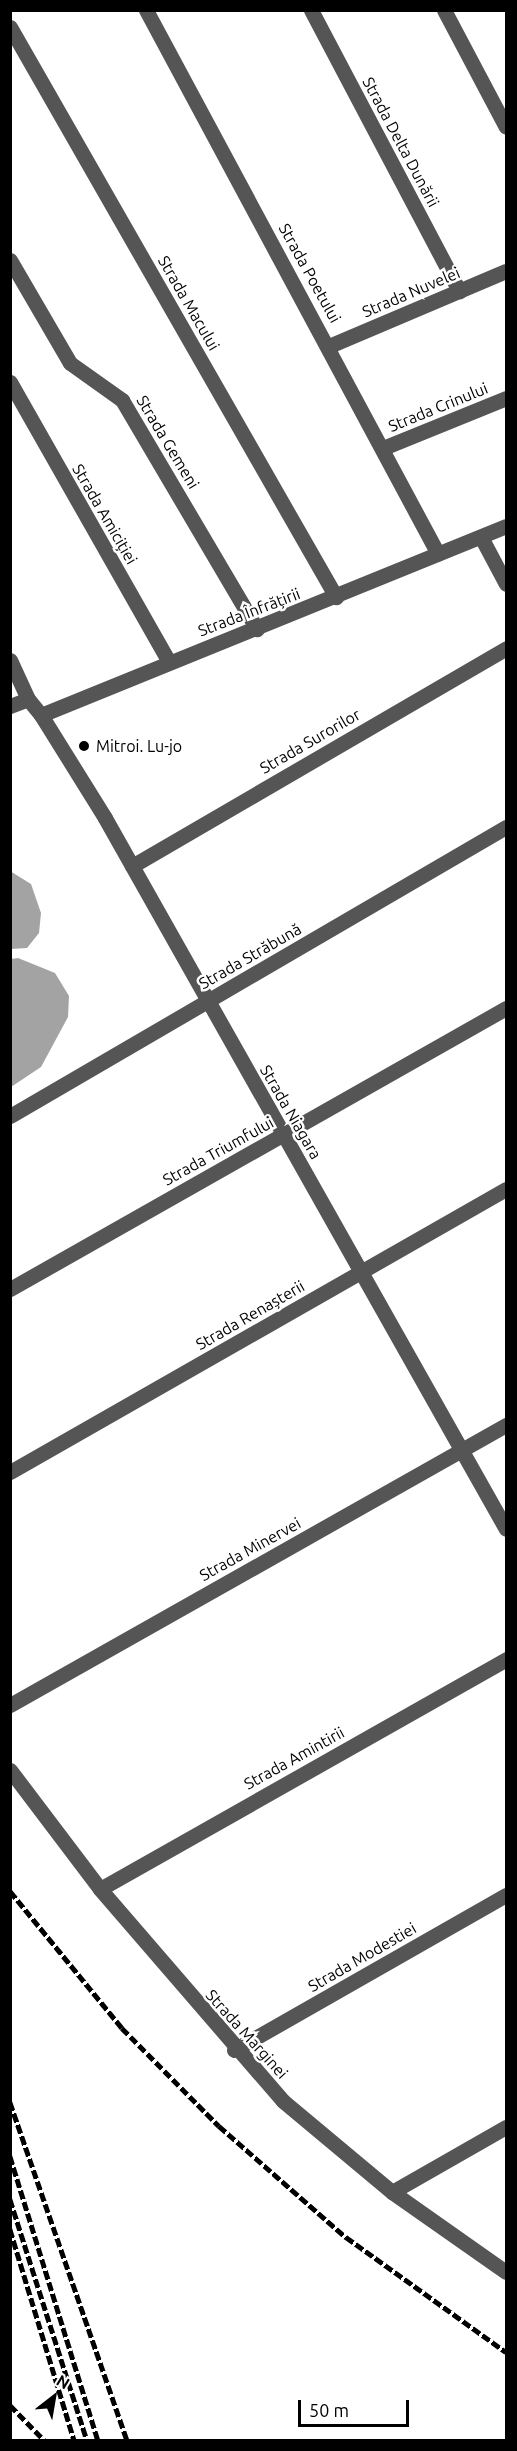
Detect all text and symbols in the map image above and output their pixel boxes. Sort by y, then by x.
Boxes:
street label: Strada Delta Dunării [359,74,443,210]
street label: Strada Poetului [275,220,345,326]
street label: Strada Macului [154,252,224,354]
street label: Strada Nuvelei [359,263,463,321]
street label: Strada Crinului [386,378,490,436]
street label: Strada Gemeni [133,392,203,492]
street label: Strada Amiciției [69,460,141,568]
street label: Strada Înfrățirii [195,584,303,640]
street label: Strada Surorilor [256,705,364,777]
place label: Mitroi. Lu-jo [96,736,182,756]
marker: Mitroi. Lu-jo [77,739,91,753]
street label: Strada Străbună [195,919,305,993]
street label: Strada Niagara [256,1062,326,1162]
street label: Strada Triumfului [159,1113,277,1189]
street label: Strada Renașterii [192,1276,308,1354]
street label: Strada Minervei [196,1513,304,1585]
street label: Strada Amintirii [241,1723,347,1793]
street label: Strada Modestiei [305,1918,419,1996]
street label: Strada Marginei [202,1985,292,2083]
north arrow [24,2367,84,2427]
text: N [54,2371,73,2392]
scale bar [301,2388,412,2426]
text: 50 m [309,2400,349,2420]

